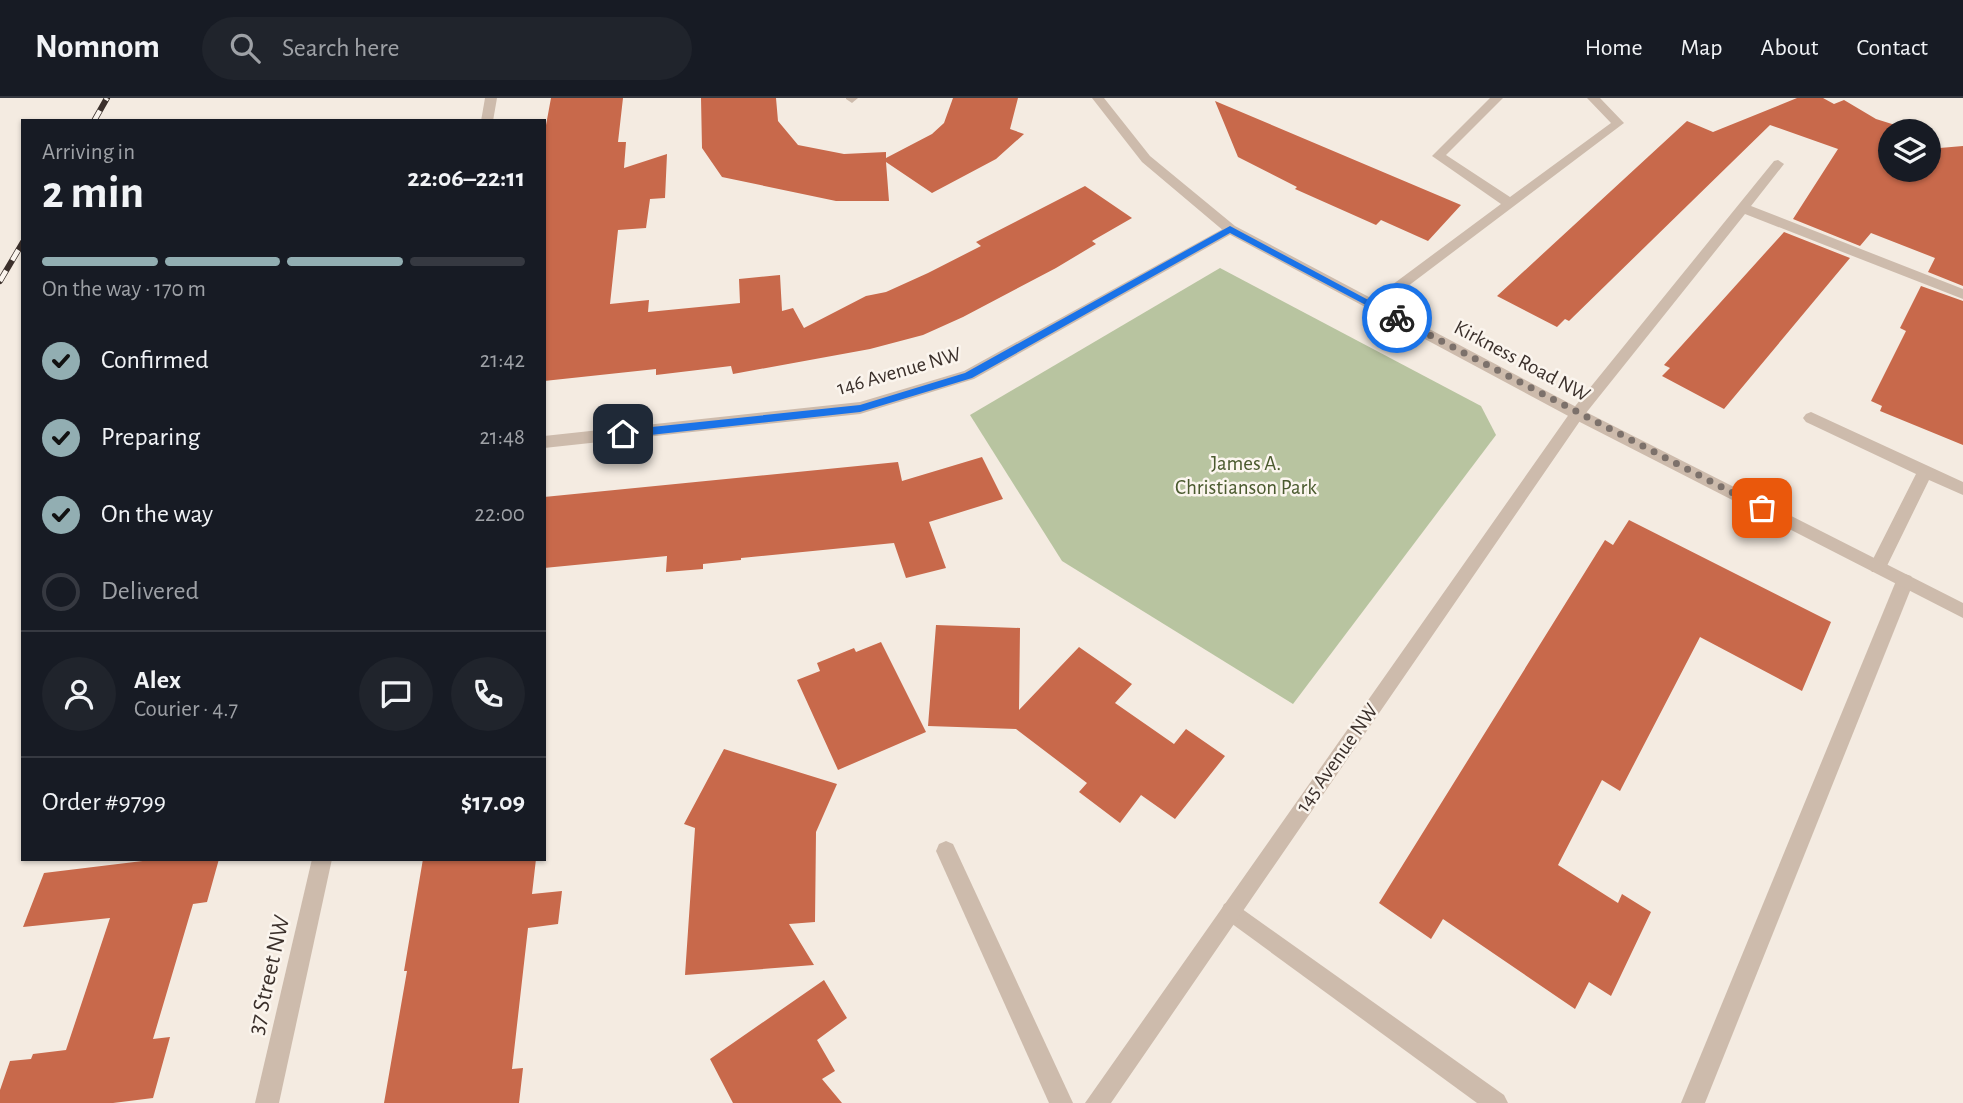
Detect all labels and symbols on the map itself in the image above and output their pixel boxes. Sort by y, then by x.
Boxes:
courier [1362,283,1432,353]
street label: Kirkness Road NW [1451,316,1594,406]
street label: 146 Avenue NW [835,343,964,399]
pin [593,404,653,464]
park label: James A. Christianson Park [1175,453,1317,498]
pin [1732,478,1792,538]
street label: 145 Avenue NW [1292,700,1382,816]
street label: 37 Street NW [244,912,295,1037]

